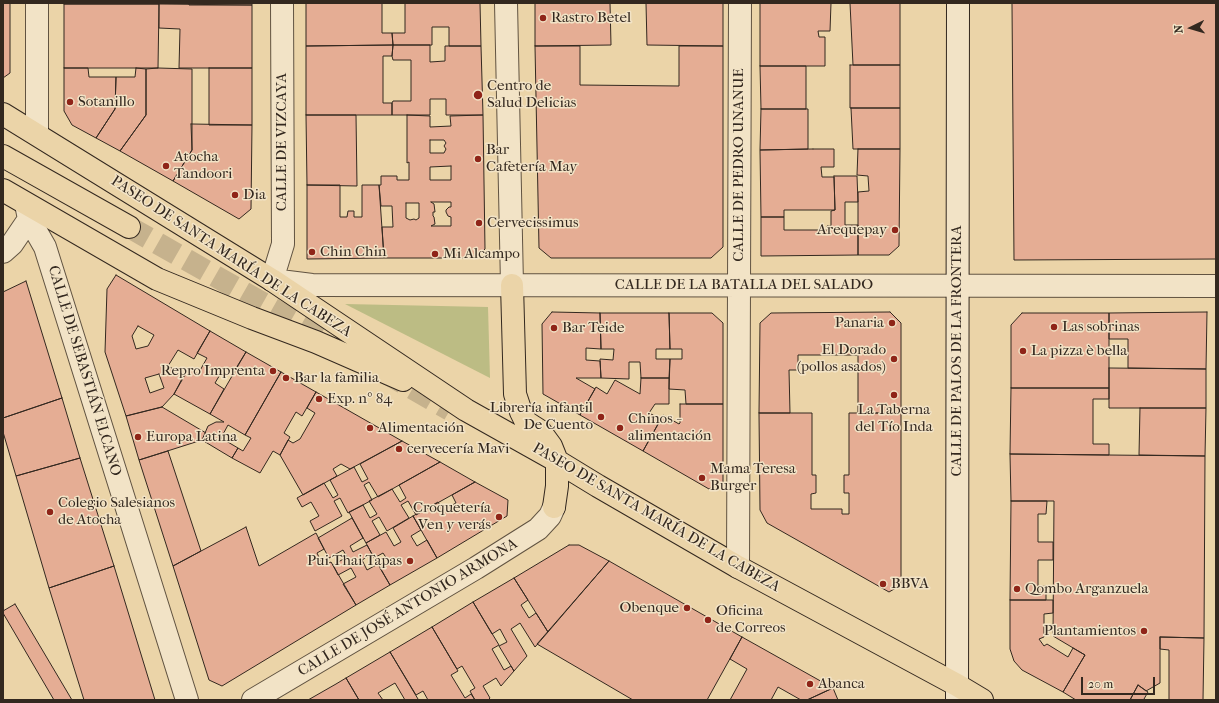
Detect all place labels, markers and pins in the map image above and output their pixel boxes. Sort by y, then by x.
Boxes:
place label: Rastro Betel [551,9,631,27]
marker: Rastro Betel [538,13,548,23]
place label: Centro de Salud Delicias [487,77,576,112]
marker: Centro de Salud Delicias [472,89,484,101]
place label: Sotanillo [78,93,135,111]
marker: Sotanillo [65,97,75,107]
place label: Bar Cafetería May [486,141,577,176]
place label: Atocha Tandoori [174,148,233,183]
marker: Bar Cafetería May [473,154,483,164]
marker: Atocha Tandoori [161,161,171,171]
place label: Dia [243,186,266,204]
marker: Dia [230,190,240,200]
place label: Cervecissimus [487,214,578,232]
marker: Cervecissimus [474,218,484,228]
place label: Arequepay [817,221,887,239]
marker: Arequepay [890,225,900,235]
place label: Chin Chin [320,243,387,261]
place label: Mi Alcampo [443,245,520,263]
marker: Chin Chin [307,247,317,257]
marker: Mi Alcampo [430,249,440,259]
place label: Panaria [835,314,884,332]
marker: Panaria [887,318,897,328]
place label: Las sobrinas [1062,318,1140,336]
place label: Bar Teide [562,319,624,337]
marker: Las sobrinas [1049,322,1059,332]
marker: Bar Teide [549,323,559,333]
place label: El Dorado (pollos asados) [797,341,886,376]
place label: La pizza è bella [1031,342,1127,360]
marker: La pizza è bella [1018,346,1028,356]
marker: El Dorado (pollos asados) [889,354,899,364]
place label: Repro Imprenta [161,362,265,380]
marker: Repro Imprenta [268,366,278,376]
place label: Bar la familia [294,369,379,387]
marker: Bar la familia [281,373,291,383]
place label: Exp. nº 84 [327,390,392,408]
marker: La Taberna del Tío Inda [889,390,899,400]
marker: Exp. nº 84 [314,394,324,404]
place label: Librería infantil De Cuento [490,399,593,434]
place label: La Taberna del Tío Inda [855,401,933,436]
place label: Chinos - alimentación [628,410,711,445]
marker: Librería infantil De Cuento [596,412,606,422]
place label: Alimentación [378,419,464,437]
marker: Alimentación [365,423,375,433]
marker: Chinos - alimentación [615,423,625,433]
place label: Europa Latina [146,428,237,446]
marker: Europa Latina [133,432,143,442]
place label: cervecería Mavi [407,440,509,458]
marker: cervecería Mavi [394,444,404,454]
place label: Mama Teresa Burger [710,460,796,495]
marker: Mama Teresa Burger [697,473,707,483]
place label: Colegio Salesianos de Atocha [58,494,175,529]
place label: Croquetería Ven y verás [413,499,491,534]
marker: Colegio Salesianos de Atocha [45,507,55,517]
marker: Croquetería Ven y verás [494,512,504,522]
place label: Pui Thai Tapas [307,552,402,570]
marker: Pui Thai Tapas [405,556,415,566]
place label: BBVA [891,575,929,593]
marker: BBVA [878,579,888,589]
place label: Qombo Arganzuela [1025,580,1148,598]
marker: Qombo Arganzuela [1012,584,1022,594]
place label: Obenque [620,599,679,617]
place label: Oficina de Correos [716,602,786,637]
marker: Obenque [682,603,692,613]
marker: Oficina de Correos [703,615,713,625]
place label: Plantamientos [1044,622,1136,640]
marker: Plantamientos [1139,626,1149,636]
place label: Abanca [818,675,865,693]
marker: Abanca [805,679,815,689]

